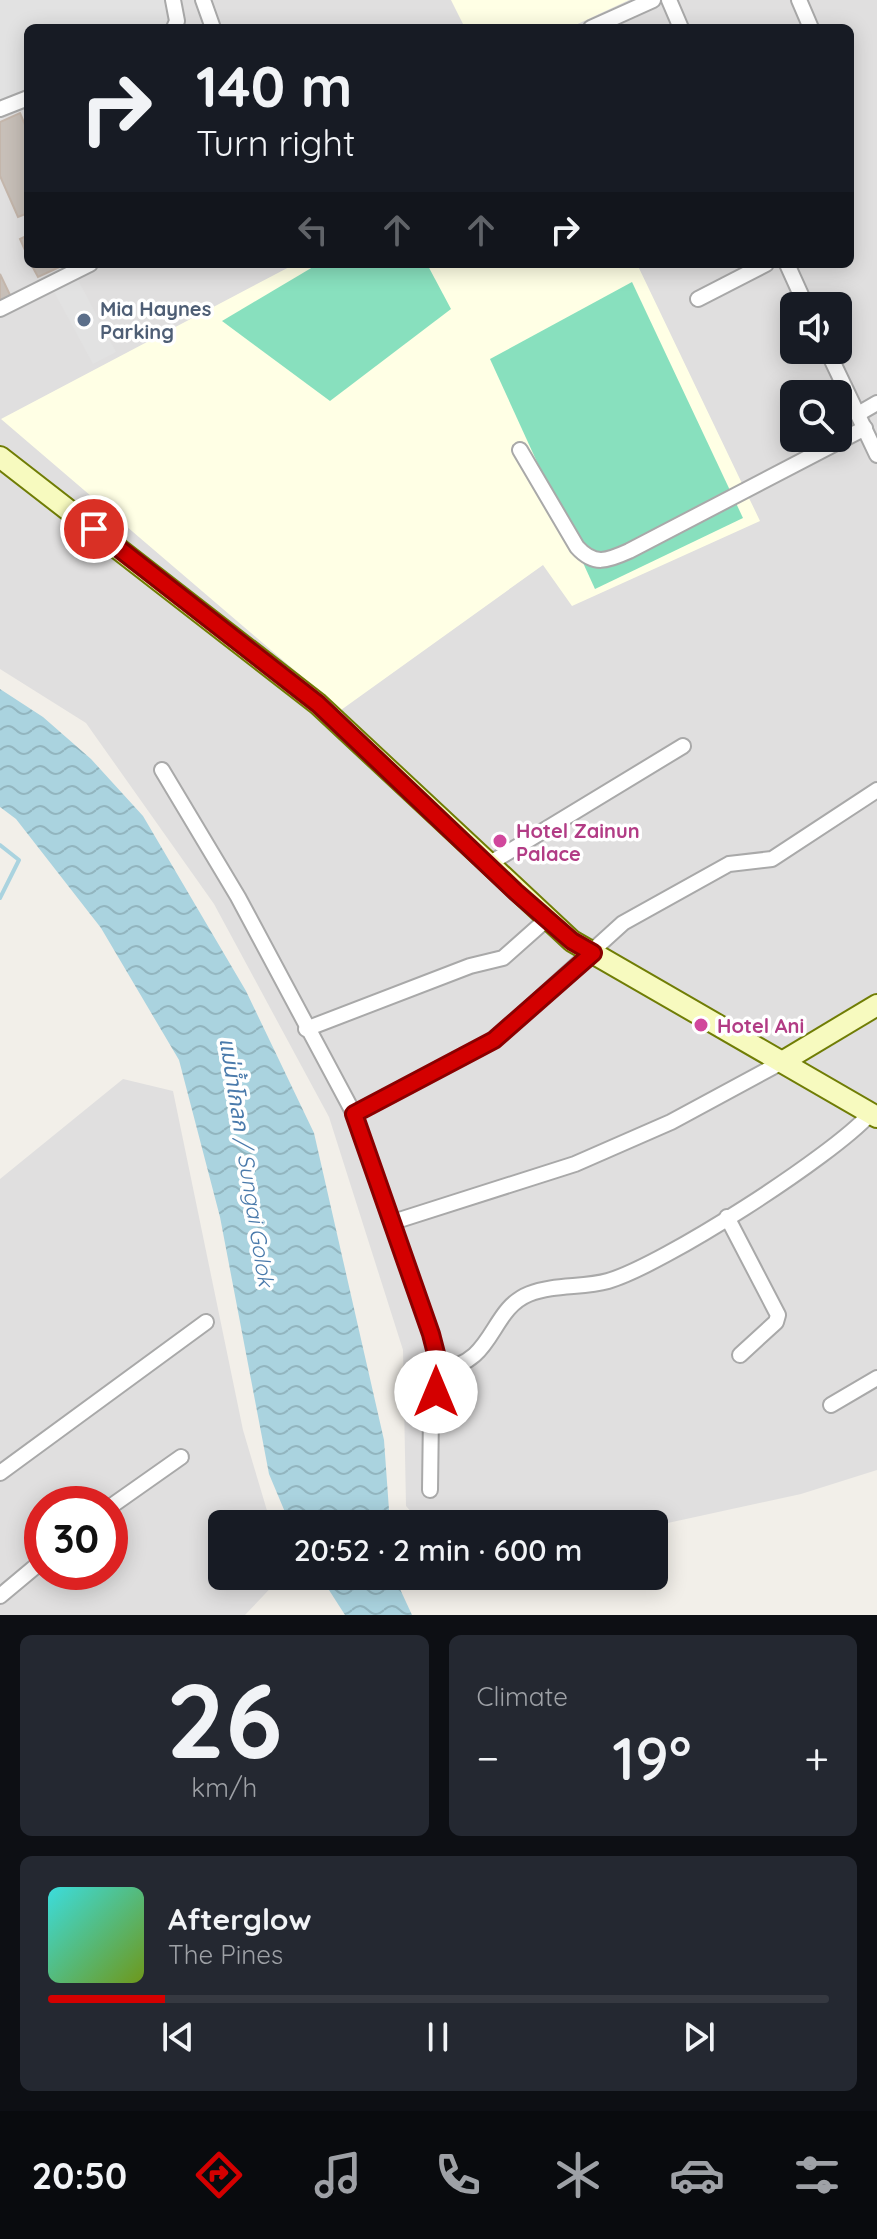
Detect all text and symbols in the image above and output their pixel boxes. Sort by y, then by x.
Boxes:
text: 140 m [196,51,352,121]
icon: right [64,56,168,160]
text: Turn right [196,120,355,165]
icon: left [291,208,335,252]
icon: ahead [375,208,419,252]
icon: ahead [459,208,503,252]
icon: right [543,208,587,252]
map controls [780,292,852,452]
button: sound [780,292,852,364]
place label: Mia Haynes Parking [100,296,211,344]
marker: Mia Haynes Parking [75,311,93,329]
button: search [780,380,852,452]
pin [60,495,128,563]
icon: arrive [72,507,116,551]
place label: Hotel Zainun Palace [516,818,640,866]
marker: Hotel Zainun Palace [491,832,509,850]
place label: Hotel Ani [717,1013,804,1038]
marker: Hotel Ani [692,1016,710,1034]
water label: แม่น้ำโกลก / Sungai Golok [214,1035,282,1291]
position arrow [394,1350,478,1434]
speed limit sign: 30 [24,1486,128,1590]
text: 20:52 · 2 min · 600 m [294,1531,582,1569]
text: 26 [166,1654,283,1784]
text: Climate [477,1680,568,1713]
text: 19° [612,1720,691,1795]
text: − [477,1730,499,1785]
text: + [804,1730,829,1785]
text: km/h [191,1771,257,1804]
text: Afterglow [168,1900,311,1938]
text: The Pines [168,1938,283,1971]
icon: previous [156,2015,200,2059]
icon: pause [416,2015,460,2059]
icon: next [677,2015,721,2059]
icon: directions [191,2147,247,2203]
icon: music [310,2147,366,2203]
icon: phone [430,2147,486,2203]
icon: climate [550,2147,606,2203]
icon: car [669,2147,725,2203]
icon: filters [789,2147,845,2203]
text: 20:50 [32,2153,127,2198]

